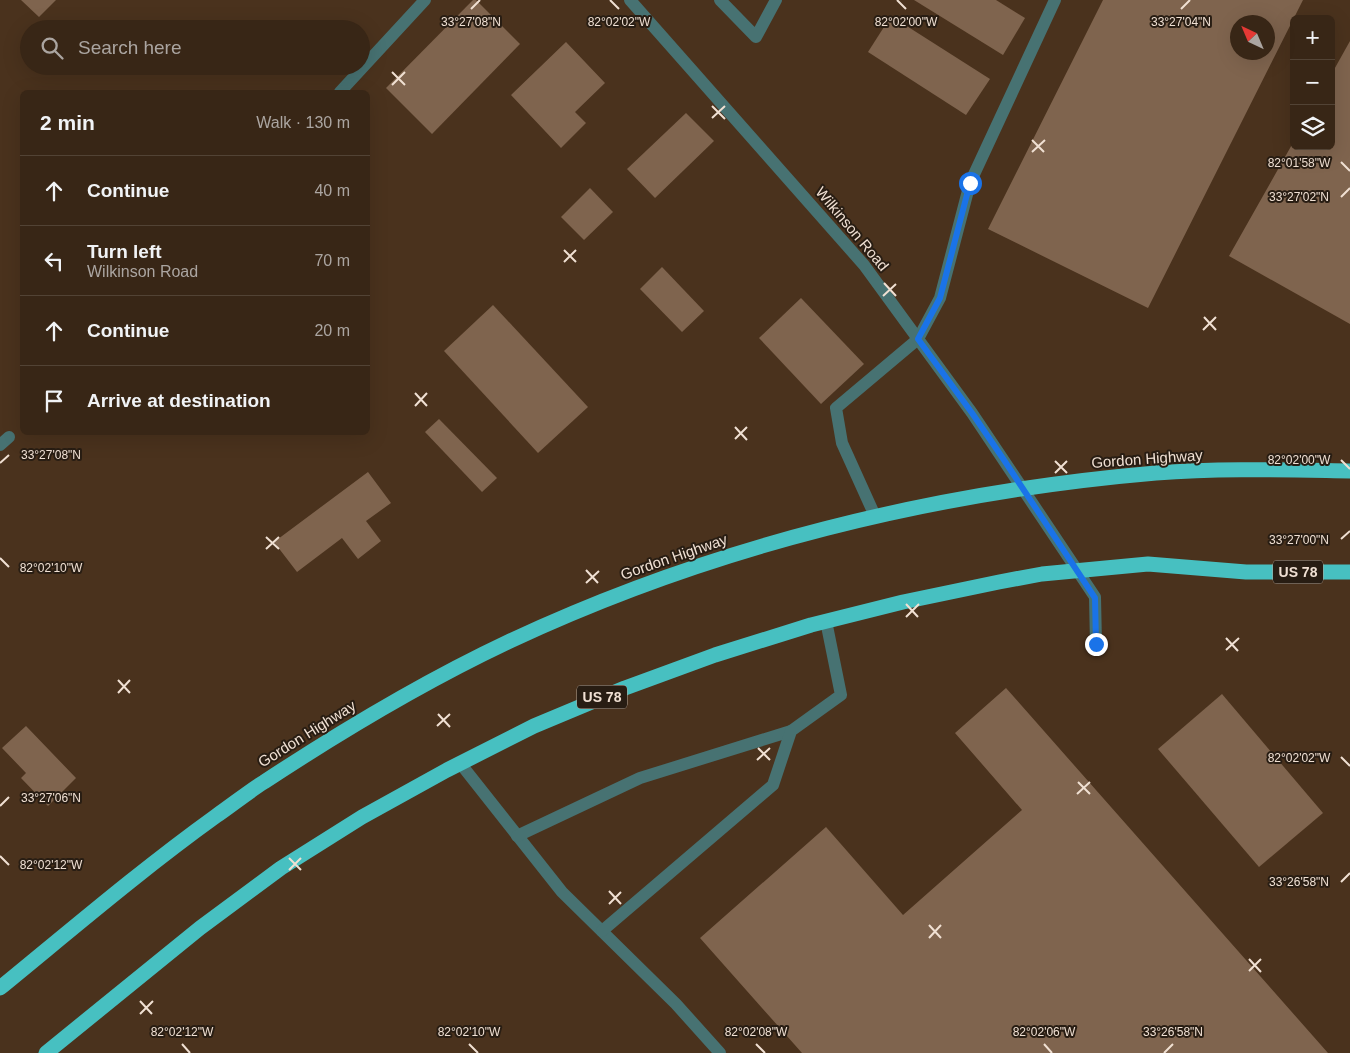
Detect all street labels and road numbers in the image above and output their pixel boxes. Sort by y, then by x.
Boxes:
street label: Wilkinson Road [812,183,892,274]
street label: Gordon Highway [1091,446,1204,471]
street label: Gordon Highway [618,530,730,583]
road number: US 78 [1273,560,1323,584]
road number: US 78 [577,686,627,709]
street label: Gordon Highway [255,697,359,770]

